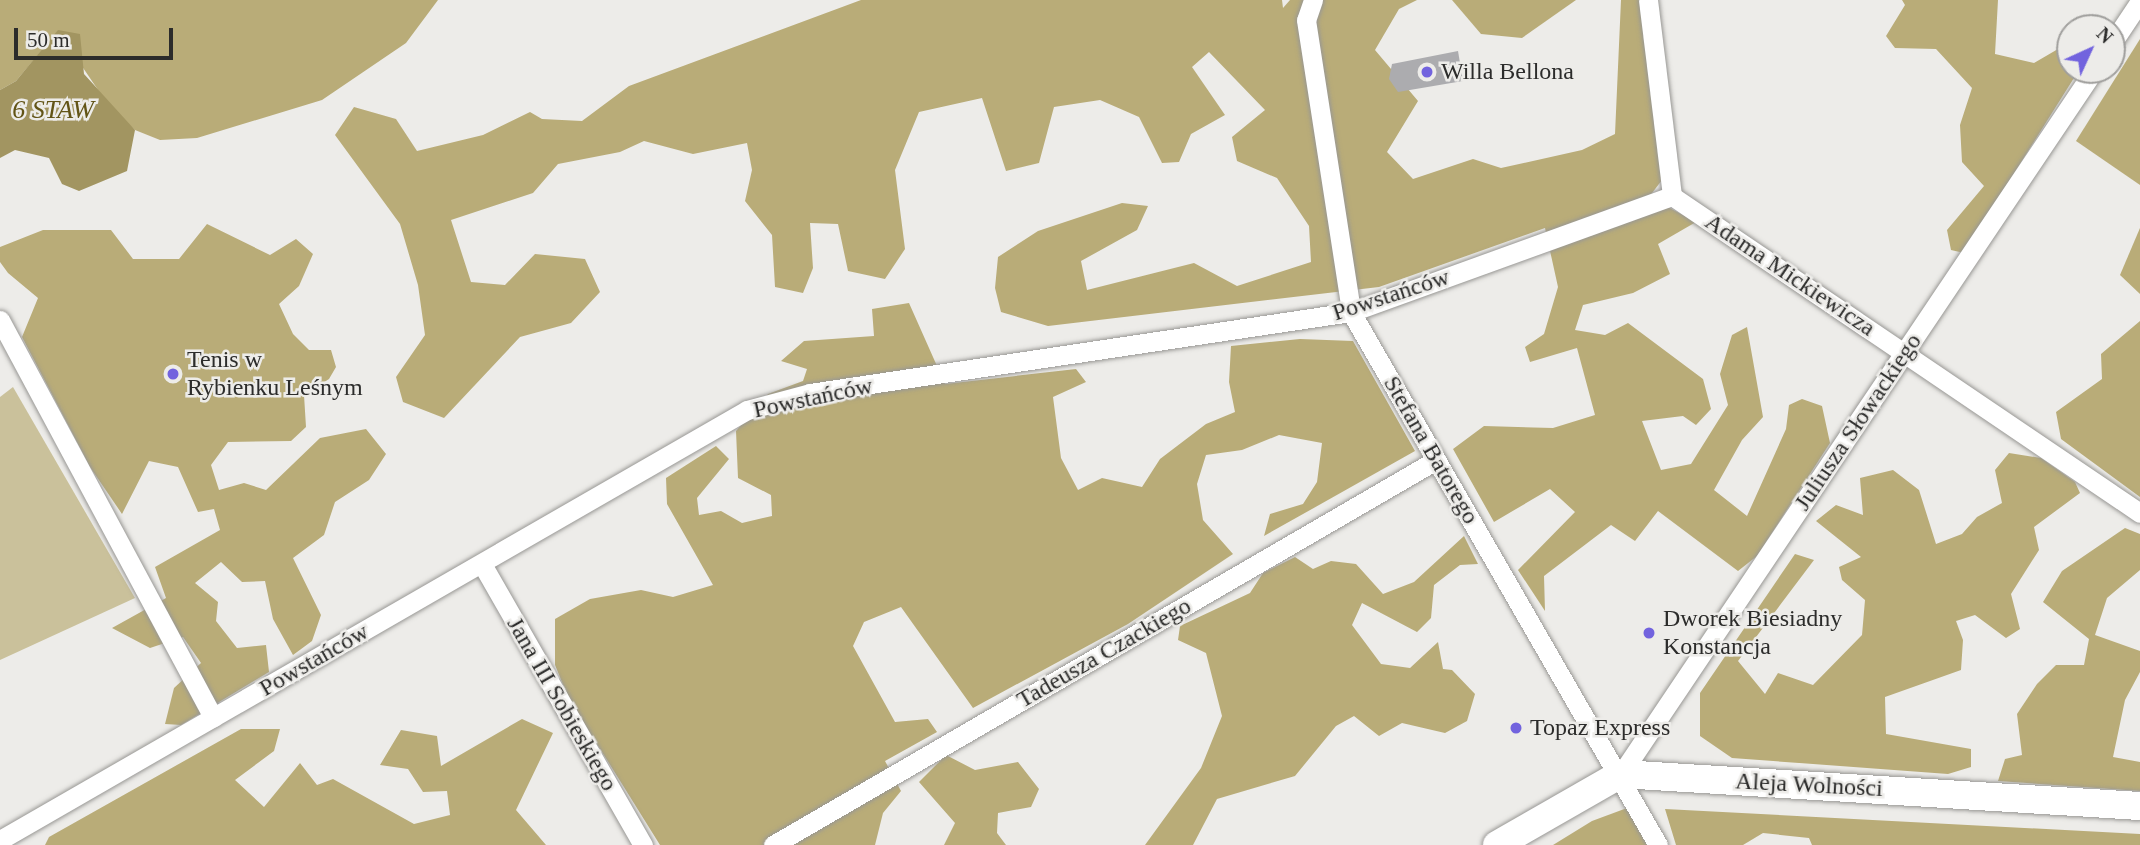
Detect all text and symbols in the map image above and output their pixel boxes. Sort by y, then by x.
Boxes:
scale bar [18,14,177,58]
north arrow [2056,14,2126,84]
text: N [2093,23,2117,47]
text: 50 m [27,28,70,52]
place label: Willa Bellona [1441,58,1574,86]
marker: Willa Bellona [1419,64,1435,80]
water label: 6 STAW [12,94,94,126]
street label: Adama Mickiewicza [1699,207,1881,343]
street label: Powstańców [1329,263,1453,327]
street label: Juliusza Słowackiego [1788,328,1928,516]
place label: Tenis w Rybienku Leśnym [187,346,363,402]
marker: Tenis w Rybienku Leśnym [165,366,181,382]
street label: Powstańców [751,371,875,425]
street label: Stefana Batorego [1377,371,1485,529]
street label: Tadeusza Czackiego [1012,591,1196,715]
place label: Dworek Biesiadny Konstancja [1663,605,1842,661]
street label: Jana III Sobieskiego [501,612,623,796]
street label: Powstańców [254,617,374,703]
marker: Dworek Biesiadny Konstancja [1641,625,1657,641]
place label: Topaz Express [1530,714,1670,742]
marker: Topaz Express [1508,720,1524,736]
street label: Aleja Wolności [1734,767,1884,803]

